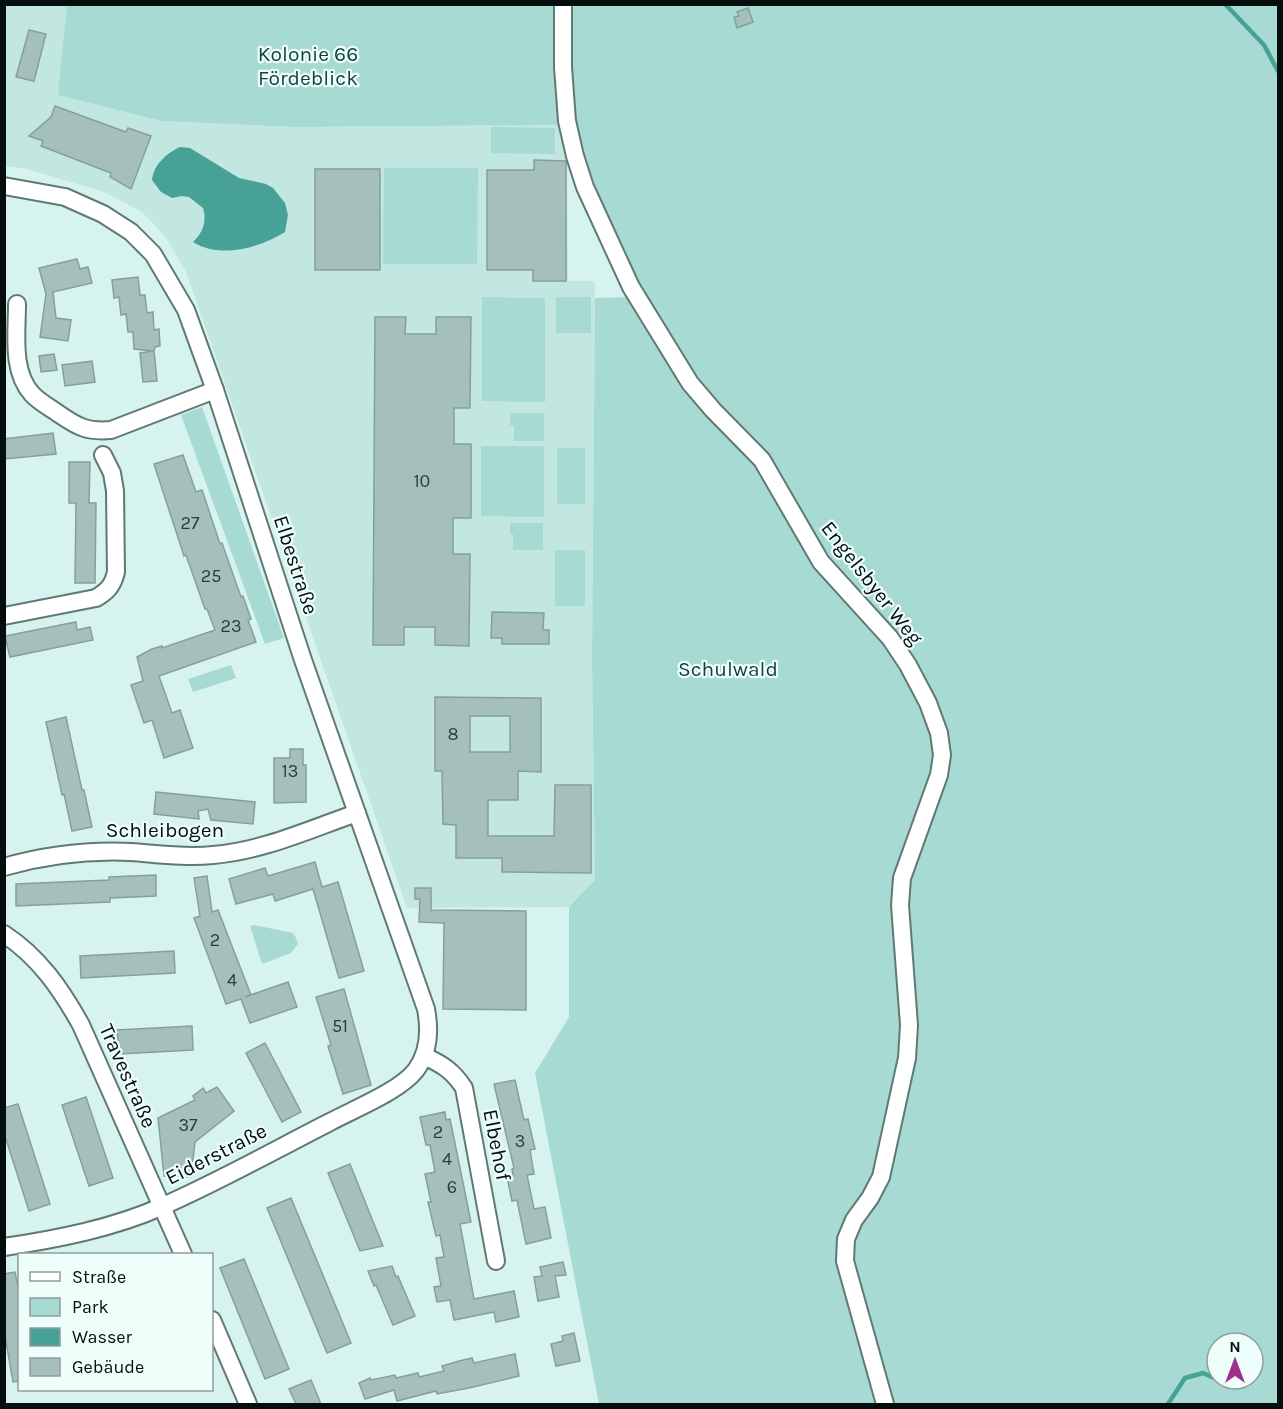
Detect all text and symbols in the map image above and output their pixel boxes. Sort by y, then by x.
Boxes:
park label: Kolonie 66 Fördeblick [258,42,358,90]
house number: 10 [414,470,430,492]
house number: 27 [181,512,200,534]
street label: Elbestraße [269,512,323,618]
street label: Engelsbyer Weg [816,516,928,650]
house number: 25 [201,565,221,587]
house number: 23 [220,615,242,637]
park label: Schulwald [678,657,778,681]
house number: 8 [447,723,459,745]
house number: 13 [282,760,298,782]
street label: Schleibogen [106,818,224,842]
house number: 2 [210,929,220,951]
house number: 4 [227,969,237,991]
house number: 51 [332,1015,348,1037]
street label: Travestraße [94,1020,162,1132]
street label: Elbehof [478,1107,516,1184]
house number: 37 [178,1114,198,1136]
street label: Eiderstraße [161,1118,271,1190]
house number: 2 [433,1121,443,1143]
house number: 3 [515,1130,525,1152]
house number: 4 [442,1148,452,1170]
house number: 6 [447,1176,457,1198]
legend [18,1253,213,1391]
text: Straße [72,1266,126,1288]
text: Park [72,1296,109,1318]
text: Wasser [72,1326,133,1348]
north arrow [1205,1331,1265,1391]
text: N [1229,1337,1241,1356]
text: Gebäude [72,1356,144,1378]

